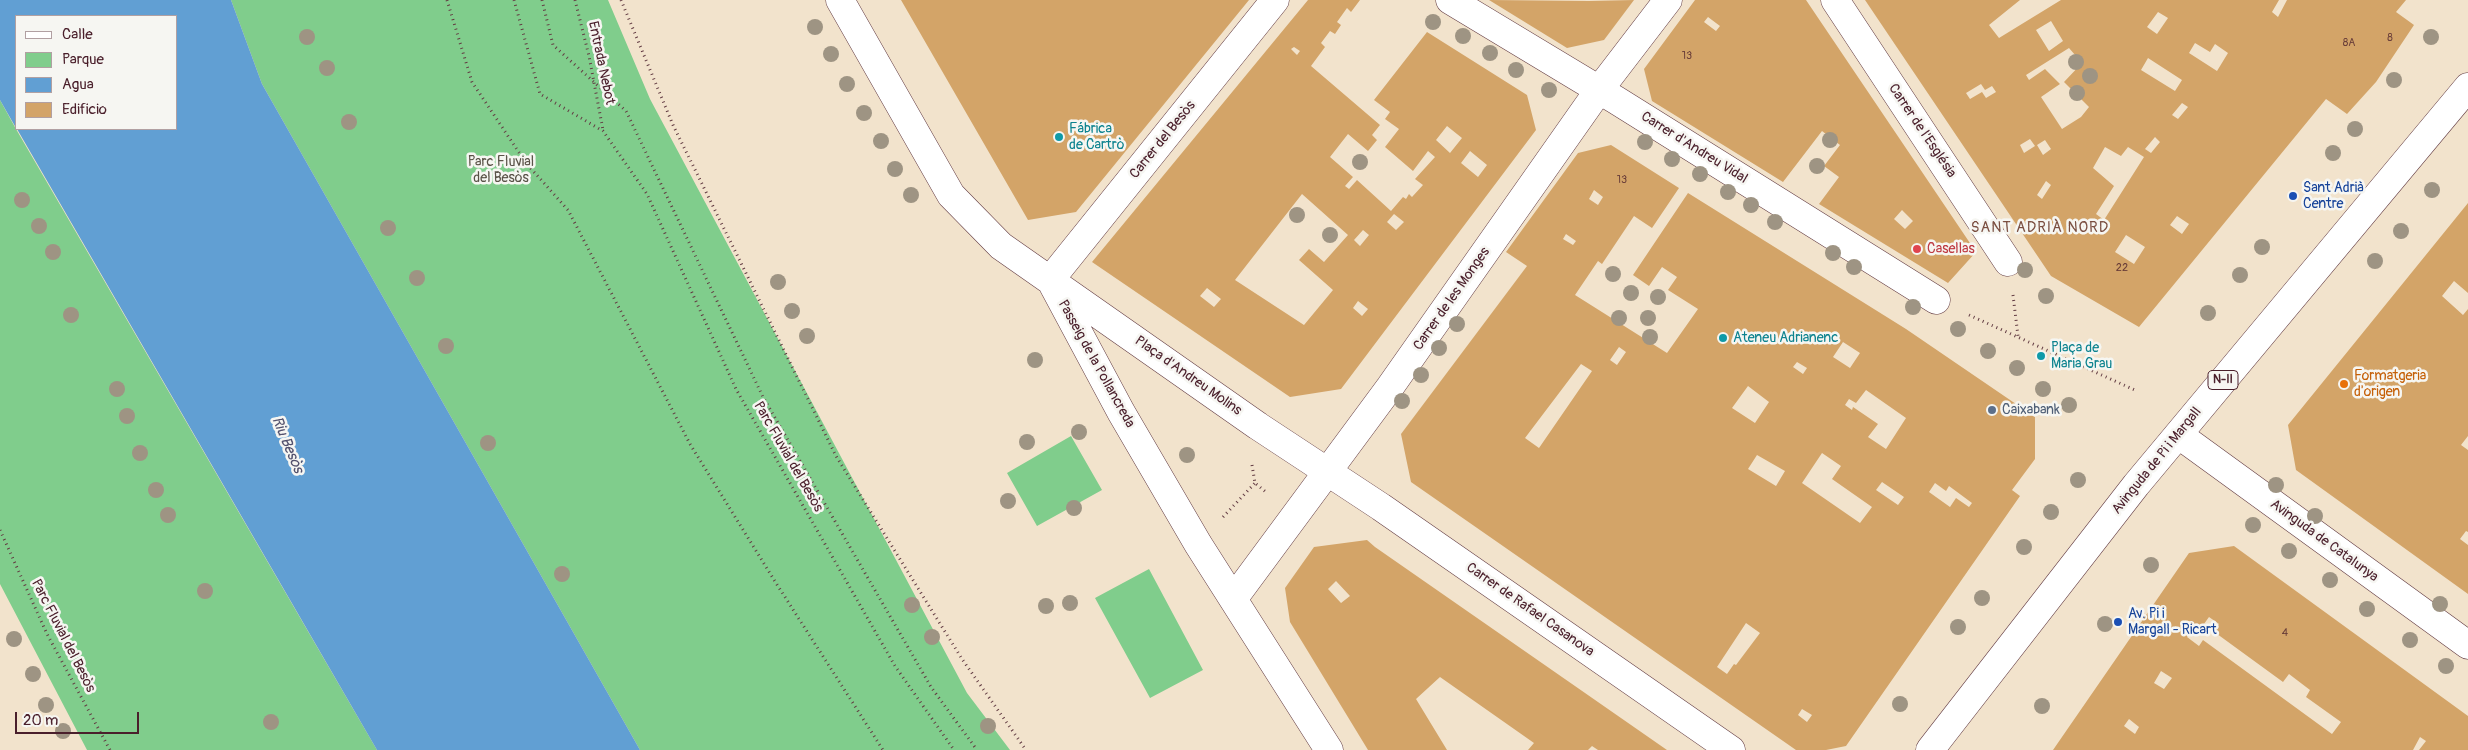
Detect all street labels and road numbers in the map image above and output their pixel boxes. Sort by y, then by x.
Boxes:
street label: Entrada Nebot [584,20,618,106]
street label: Carrer de l'Església [1884,81,1960,181]
street label: Carrer del Besòs [1127,98,1199,182]
street label: Carrer d'Andreu Vidal [1638,108,1750,188]
street label: Carrer de les Monges [1410,244,1494,354]
street label: Passeig de la Pollancreda [1054,297,1138,431]
street label: Plaça d'Andreu Molins [1131,333,1245,419]
road number: N-II [2208,370,2238,390]
street label: Parc Fluvial del Besòs [750,399,826,515]
street label: Avinguda de Pi i Margall [2109,404,2205,518]
street label: Avinguda de Catalunya [2267,496,2381,586]
street label: Carrer de Rafael Casanova [1463,559,1597,661]
street label: Parc Fluvial del Besòs [27,577,99,695]

